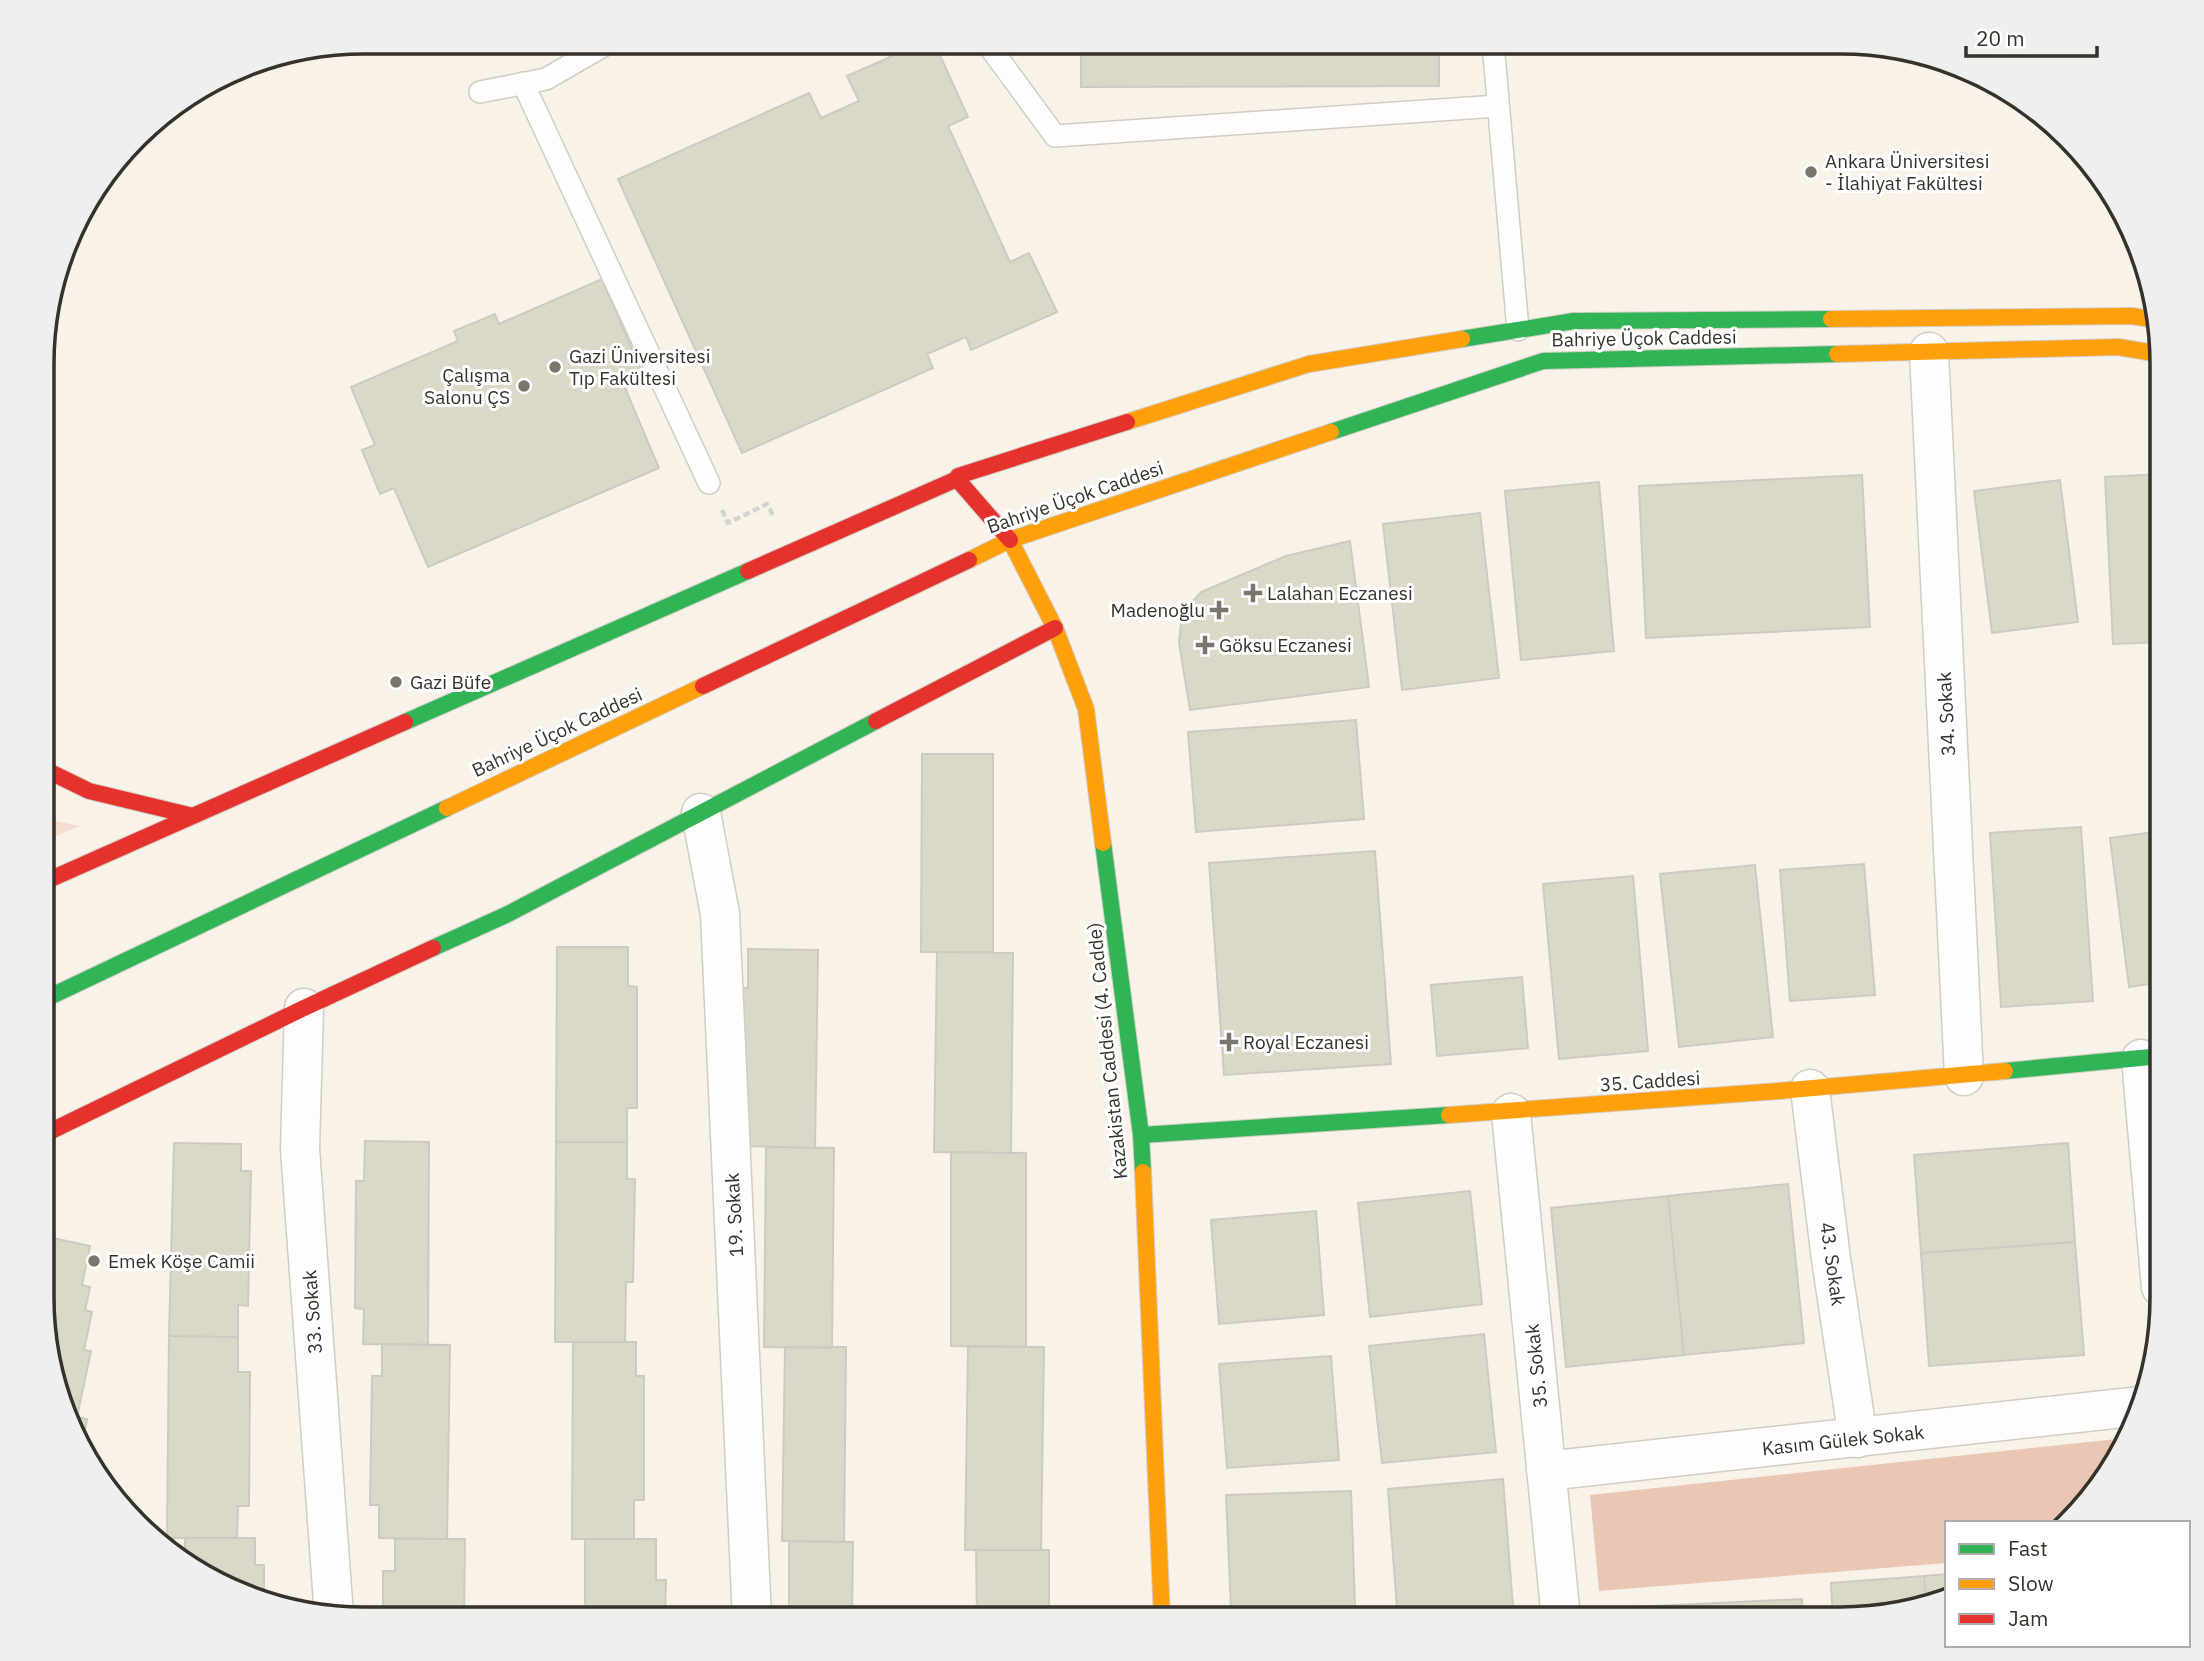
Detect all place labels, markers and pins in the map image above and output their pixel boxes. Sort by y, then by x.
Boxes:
place label: Ankara Üniversitesi - İlahiyat Fakültesi [1825,149,1990,195]
marker: Ankara Üniversitesi - İlahiyat Fakültesi [1803,164,1819,180]
place label: Gazi Üniversitesi Tıp Fakültesi [569,344,710,390]
marker: Gazi Üniversitesi Tıp Fakültesi [547,359,563,375]
place label: Çalışma Salonu ÇS [424,363,510,409]
marker: Çalışma Salonu ÇS [516,378,532,394]
place label: Lalahan Eczanesi [1267,581,1413,605]
marker: Lalahan Eczanesi [1245,585,1261,601]
place label: Madenoğlu [1110,598,1205,622]
marker: Madenoğlu [1211,602,1227,618]
place label: Göksu Eczanesi [1219,633,1352,657]
marker: Göksu Eczanesi [1197,637,1213,653]
place label: Gazi Büfe [410,670,491,694]
marker: Gazi Büfe [388,674,404,690]
place label: Royal Eczanesi [1243,1030,1369,1054]
marker: Royal Eczanesi [1221,1034,1237,1050]
place label: Emek Köşe Camii [108,1249,255,1273]
marker: Emek Köşe Camii [86,1253,102,1269]

